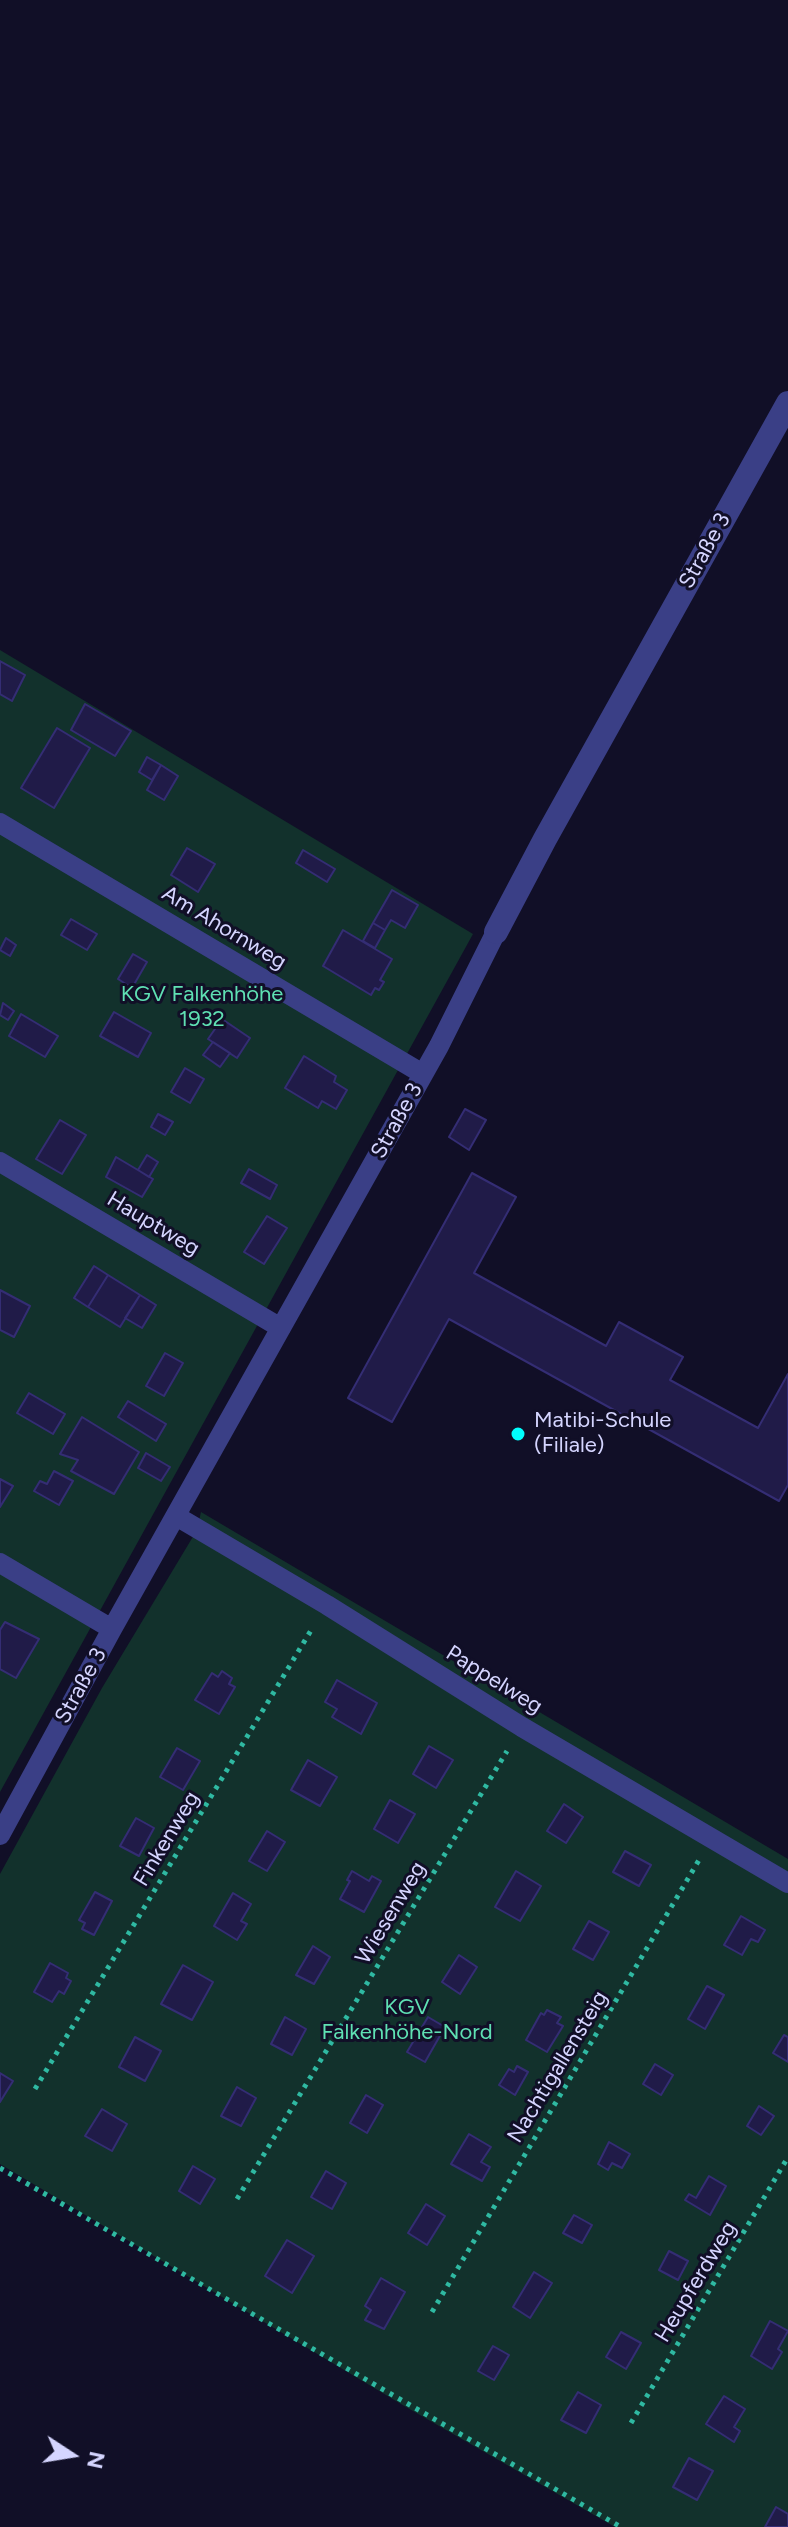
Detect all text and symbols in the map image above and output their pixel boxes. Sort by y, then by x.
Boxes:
street label: Straße 3 [674,509,736,593]
street label: Am Ahornweg [157,881,291,975]
park label: KGV Falkenhöhe 1932 [121,982,283,1034]
street label: Straße 3 [366,1079,428,1163]
street label: Hauptweg [102,1186,204,1262]
place label: Matibi-Schule (Filiale) [534,1408,671,1460]
marker: Matibi-Schule (Filiale) [509,1425,527,1443]
street label: Pappelweg [441,1640,547,1720]
street label: Straße 3 [50,1644,112,1728]
street label: Finkenweg [128,1787,206,1891]
street label: Wiesenweg [350,1857,432,1969]
street label: Nachtigallensteig [502,1986,614,2148]
park label: KGV Falkenhöhe-Nord [321,1995,493,2046]
street label: Heupferdweg [650,2217,742,2347]
north arrow [32,2415,112,2495]
text: N [81,2449,111,2471]

